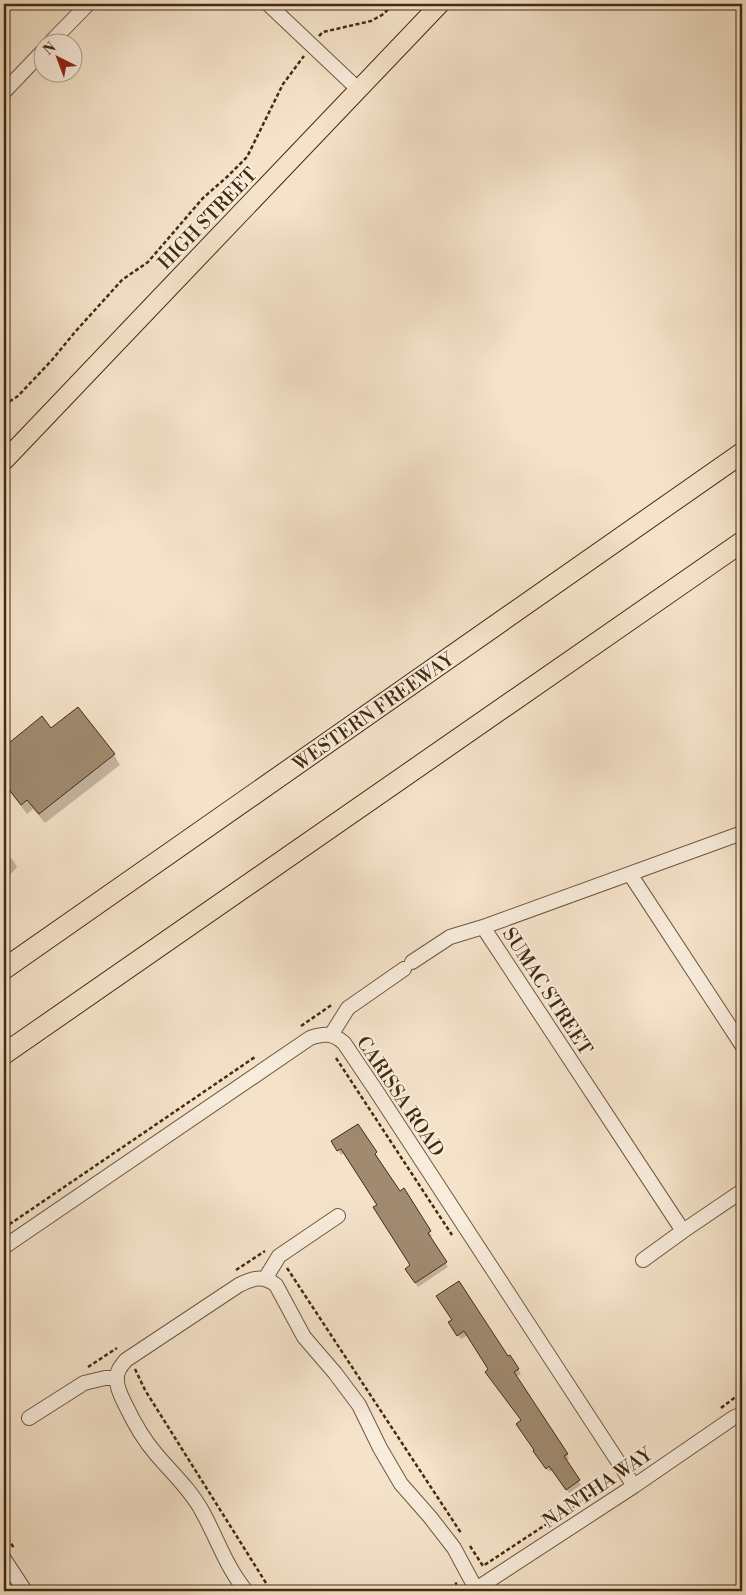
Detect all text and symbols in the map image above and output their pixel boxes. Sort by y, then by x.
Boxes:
north arrow [32,32,82,82]
text: N [40,39,60,59]
street label: HIGH STREET [153,163,262,275]
street label: WESTERN FREEWAY [288,646,460,777]
street label: SUMAC STREET [497,923,597,1060]
street label: CARISSA ROAD [351,1032,449,1161]
street label: NANTHA WAY [538,1441,658,1533]

